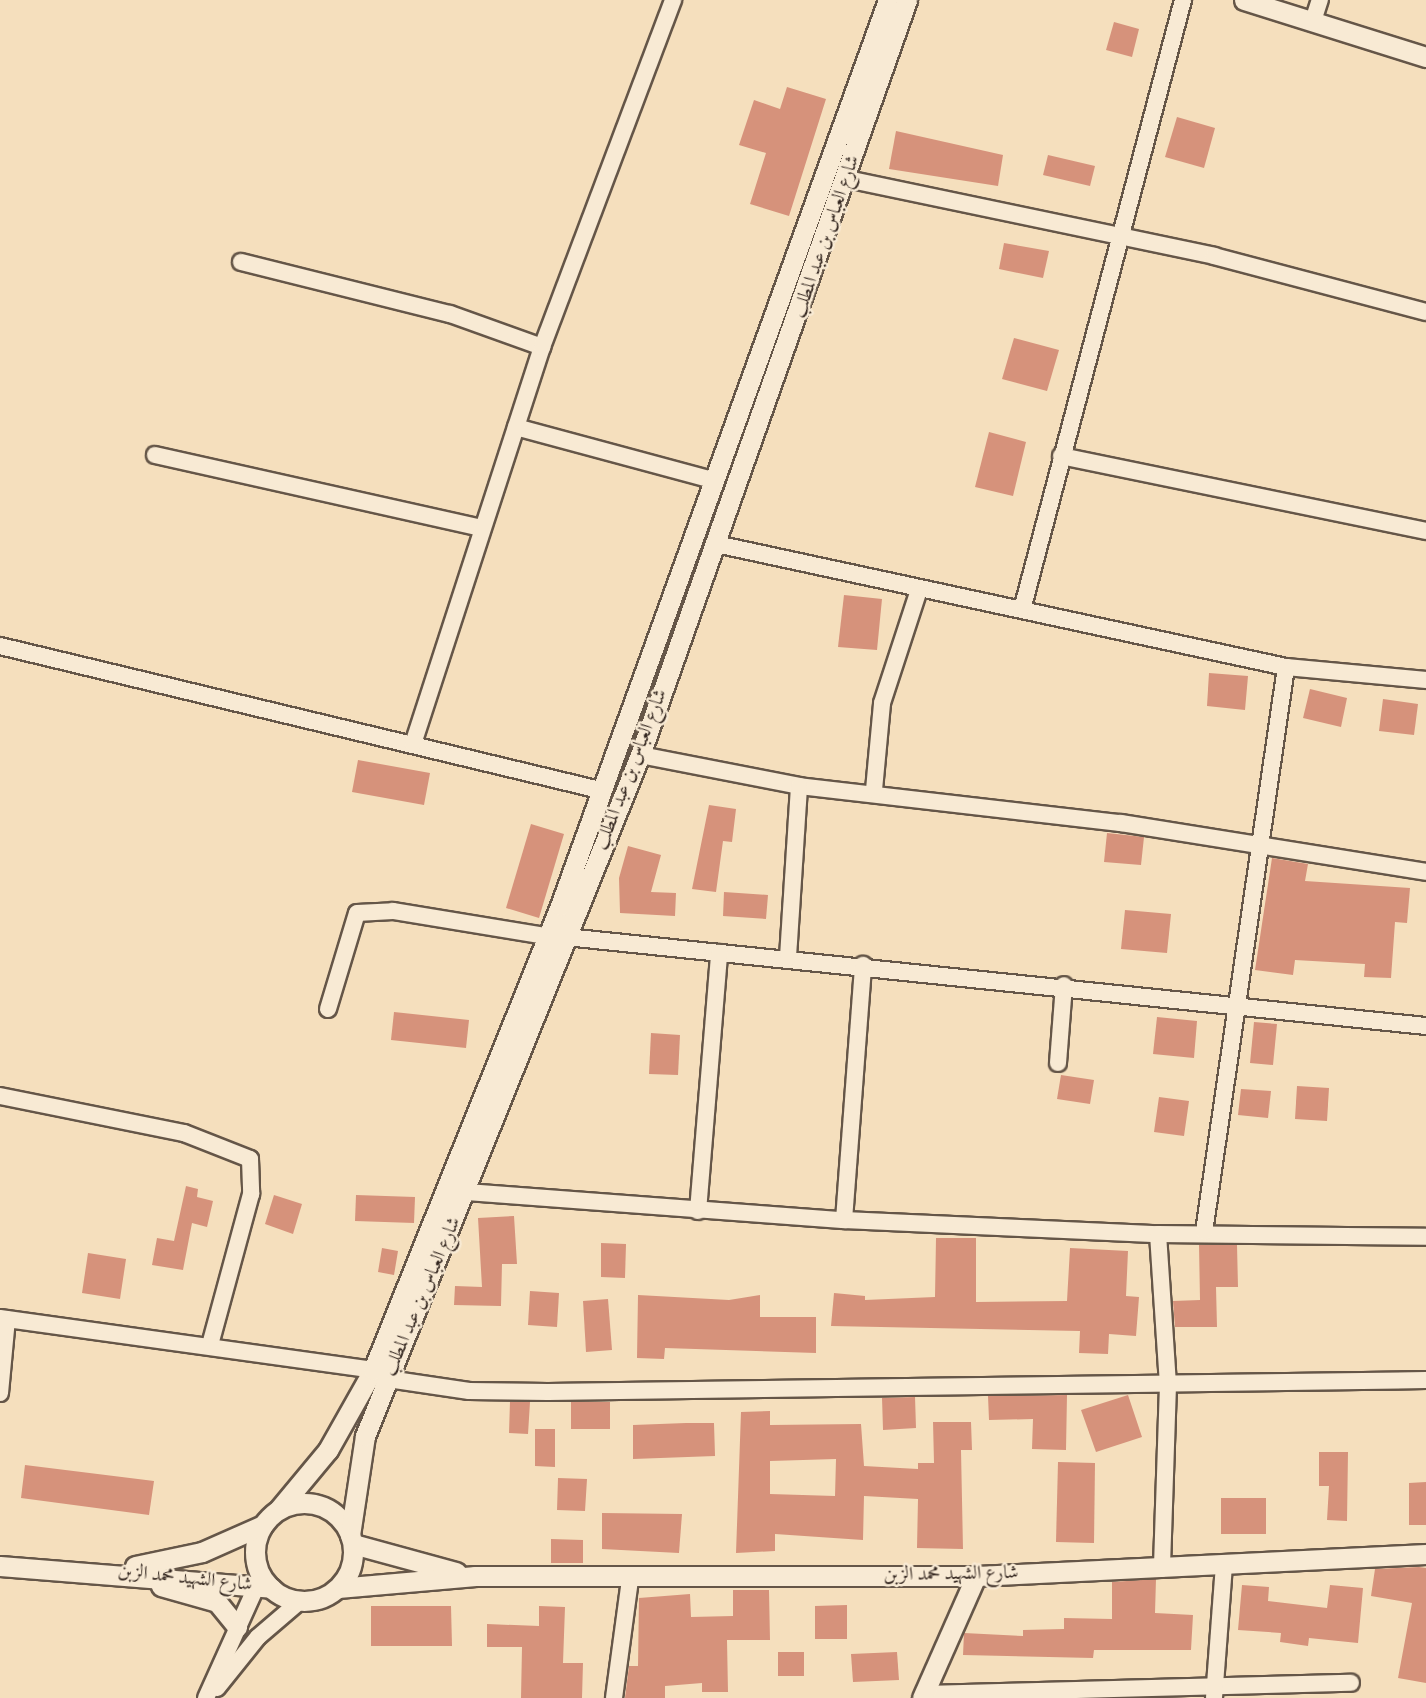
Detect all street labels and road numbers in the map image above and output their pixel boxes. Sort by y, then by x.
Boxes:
street label: شارع العباس بن عبد المطلب [788,153,866,321]
street label: شارع العباس بن عبد المطلب [591,686,673,854]
street label: شارع العباس بن عبد المطلب [379,1214,467,1380]
street label: شارع الشهيد محمد الزبن [117,1561,253,1597]
street label: شارع الشهيد محمد الزبن [883,1562,1019,1588]

